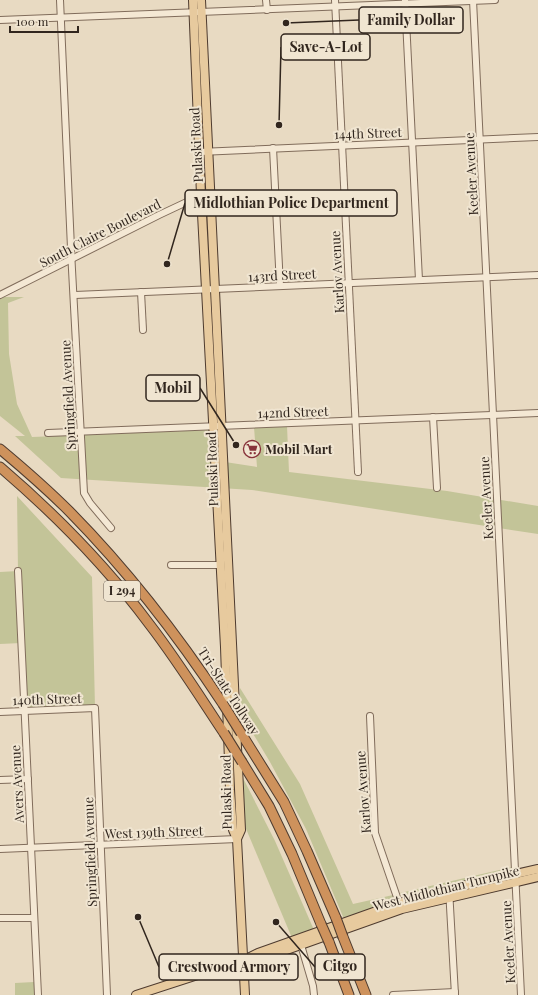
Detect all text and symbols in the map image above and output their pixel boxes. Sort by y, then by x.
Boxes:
callout: Family Dollar [359,7,463,33]
scale bar [10,8,78,34]
text: Family Dollar [367,10,455,29]
text: 100 m [16,13,49,29]
callout: Save-A-Lot [281,34,370,60]
text: Save-A-Lot [289,37,363,56]
street label: Pulaski Road [185,107,206,183]
street label: 144th Street [334,123,403,142]
street label: Keeler Avenue [460,132,481,216]
callout: Midlothian Police Department [185,190,397,216]
text: Midlothian Police Department [193,193,389,212]
street label: South Claire Boulevard [36,194,164,271]
street label: Karlov Avenue [326,230,347,314]
street label: 143rd Street [248,264,317,285]
street label: Springfield Avenue [56,339,79,450]
callout: Mobil [146,375,200,401]
text: Mobil [154,378,192,397]
street label: 142nd Street [257,402,329,421]
street label: Pulaski Road [202,431,221,507]
supermarket icon: Mobil Mart [242,439,262,459]
place label: Mobil Mart [265,440,333,457]
street label: Keeler Avenue [475,456,496,540]
road number: I 294 [104,581,140,601]
street label: Tri-State Tollway [195,644,264,738]
street label: 140th Street [12,689,82,708]
street label: Avers Avenue [6,744,27,825]
street label: Karlov Avenue [351,750,374,834]
street label: Pulaski Road [216,754,235,830]
street label: Springfield Avenue [79,796,100,907]
street label: West 139th Street [104,821,204,842]
street label: West Midlothian Turnpike [370,861,521,914]
street label: Keeler Avenue [497,900,518,984]
callout: Crestwood Armory [159,954,298,980]
callout: Citgo [315,954,365,980]
text: Citgo [323,956,357,975]
text: Crestwood Armory [168,957,291,976]

